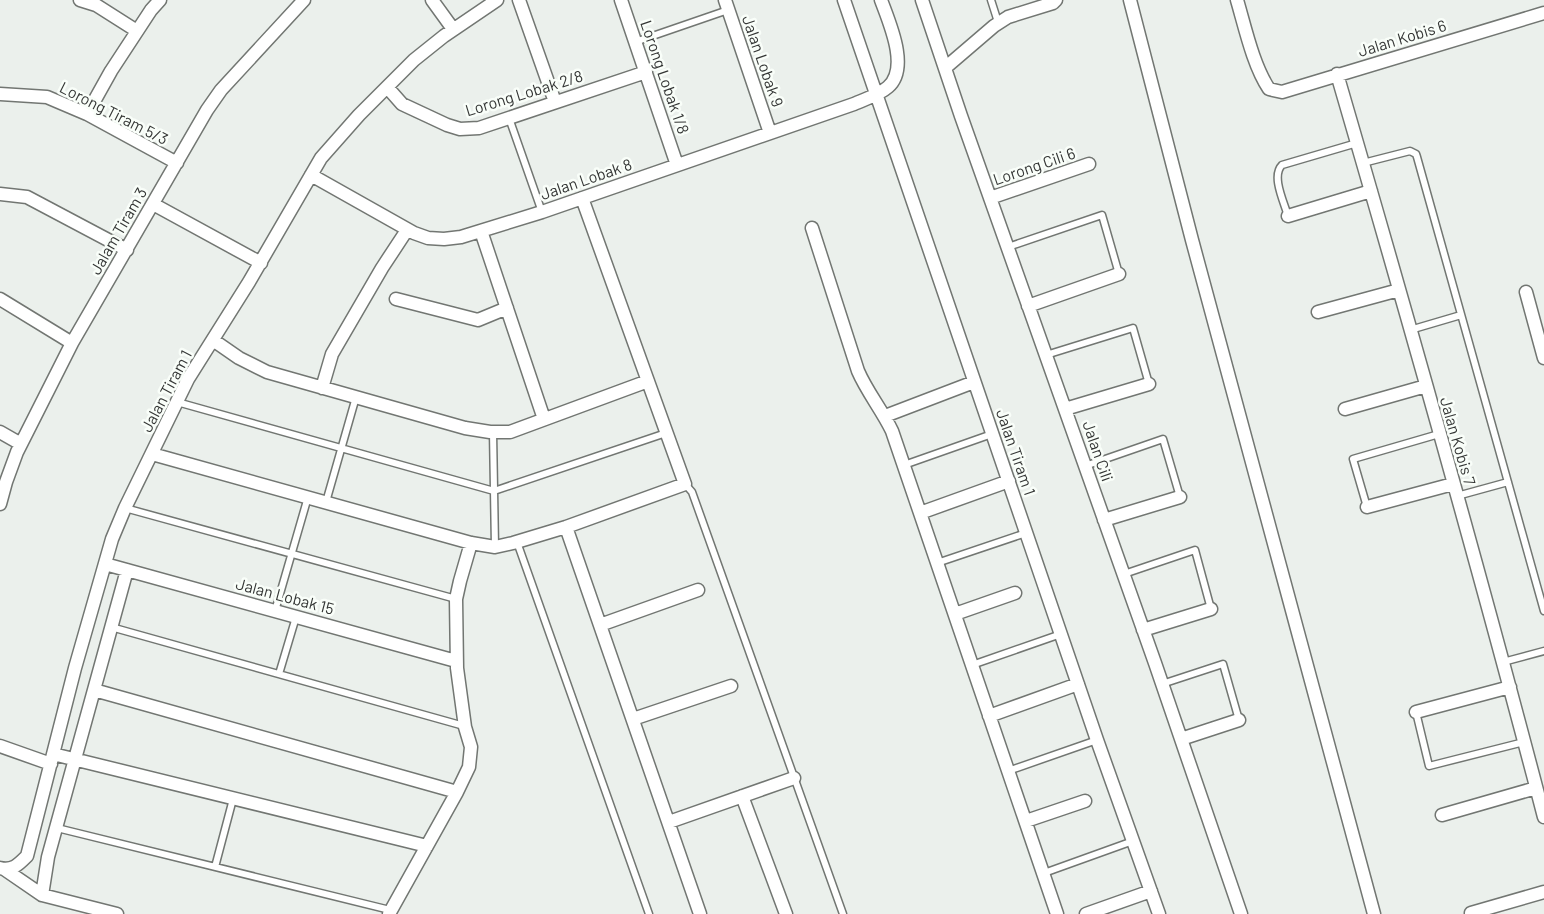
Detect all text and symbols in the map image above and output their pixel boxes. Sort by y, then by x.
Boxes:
street label: Jalan Lobak 9 [739,13,788,109]
street label: Jalan Kobis 6 [1355,15,1448,60]
street label: Lorong Lobak 1/8 [637,18,694,136]
street label: Lorong Lobak 2/8 [463,66,585,119]
street label: Lorong Tiram 5/3 [57,77,172,148]
street label: Lorong Cili 6 [990,143,1077,188]
street label: Jalan Lobak 8 [538,154,634,203]
street label: Jalam Tiram 3 [85,184,150,278]
street label: Jalan Tiram 1 [136,347,195,435]
street label: Jalan Kobis 7 [1437,395,1480,487]
street label: Jalan Tiram 1 [993,406,1040,498]
street label: Jalan Cili [1079,418,1118,484]
street label: Jalan Lobak 15 [234,573,336,618]

